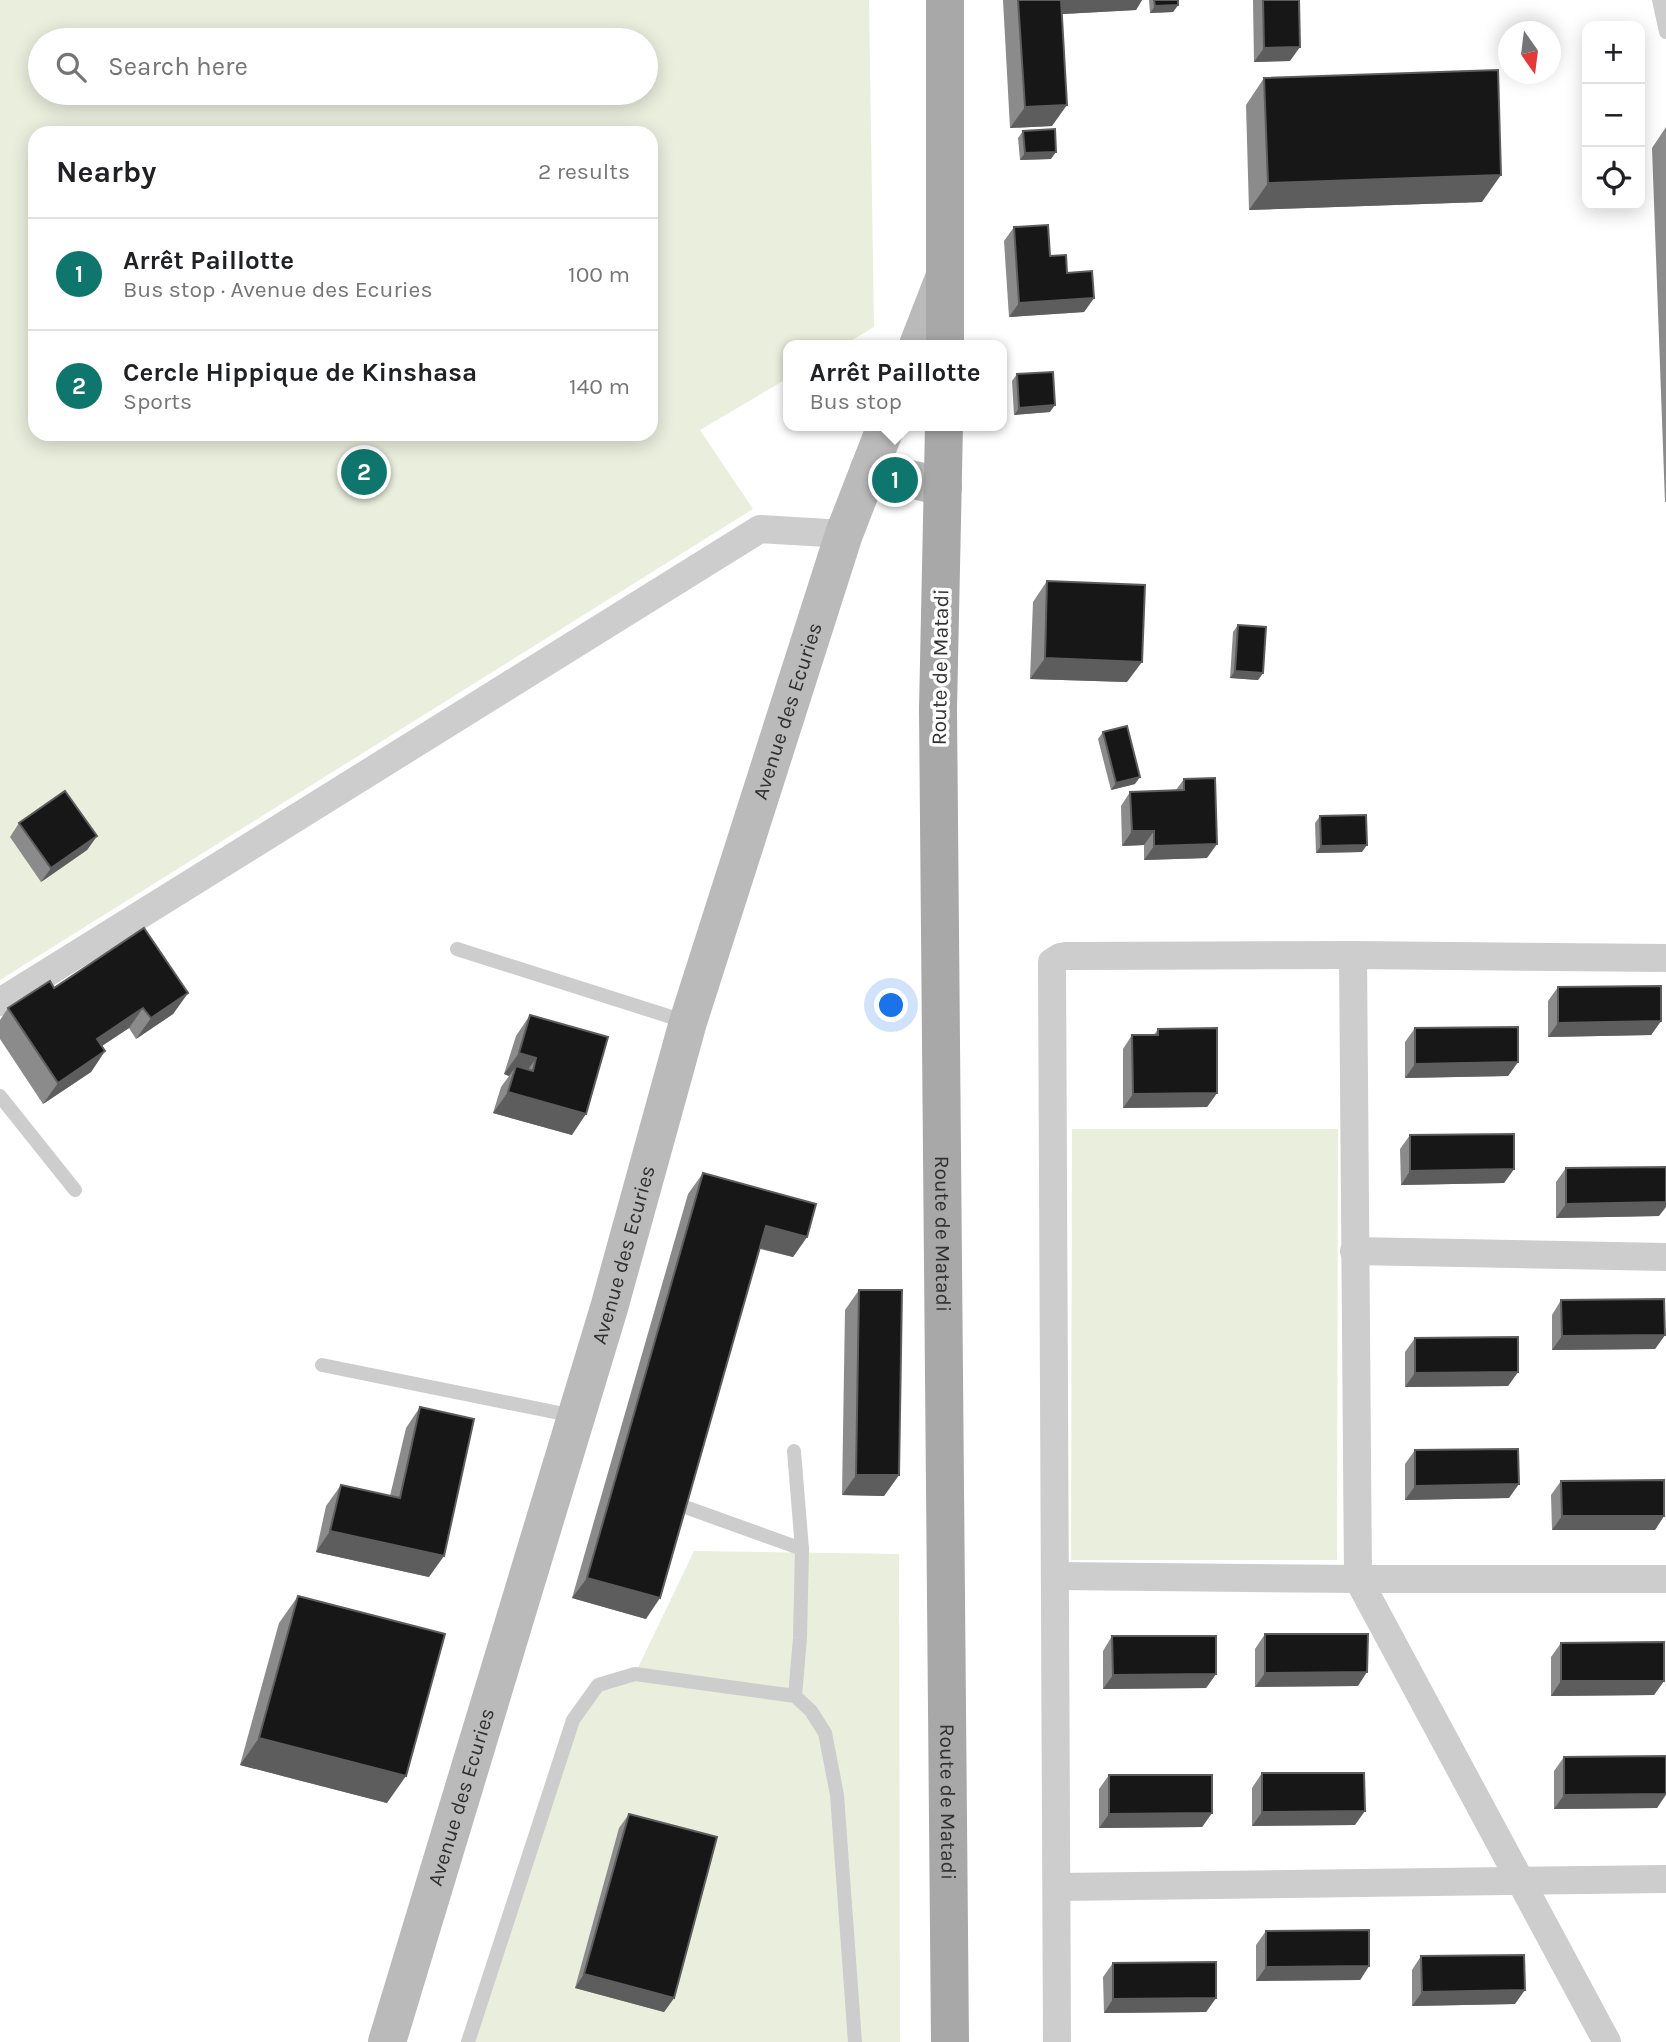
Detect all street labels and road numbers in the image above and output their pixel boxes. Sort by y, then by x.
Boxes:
street label: Route de Matadi [927,589,953,745]
street label: Avenue des Ecuries [748,620,827,803]
street label: Route de Matadi [930,1156,955,1312]
street label: Avenue des Ecuries [587,1163,660,1347]
street label: Avenue des Ecuries [423,1705,499,1889]
street label: Route de Matadi [935,1723,961,1880]

